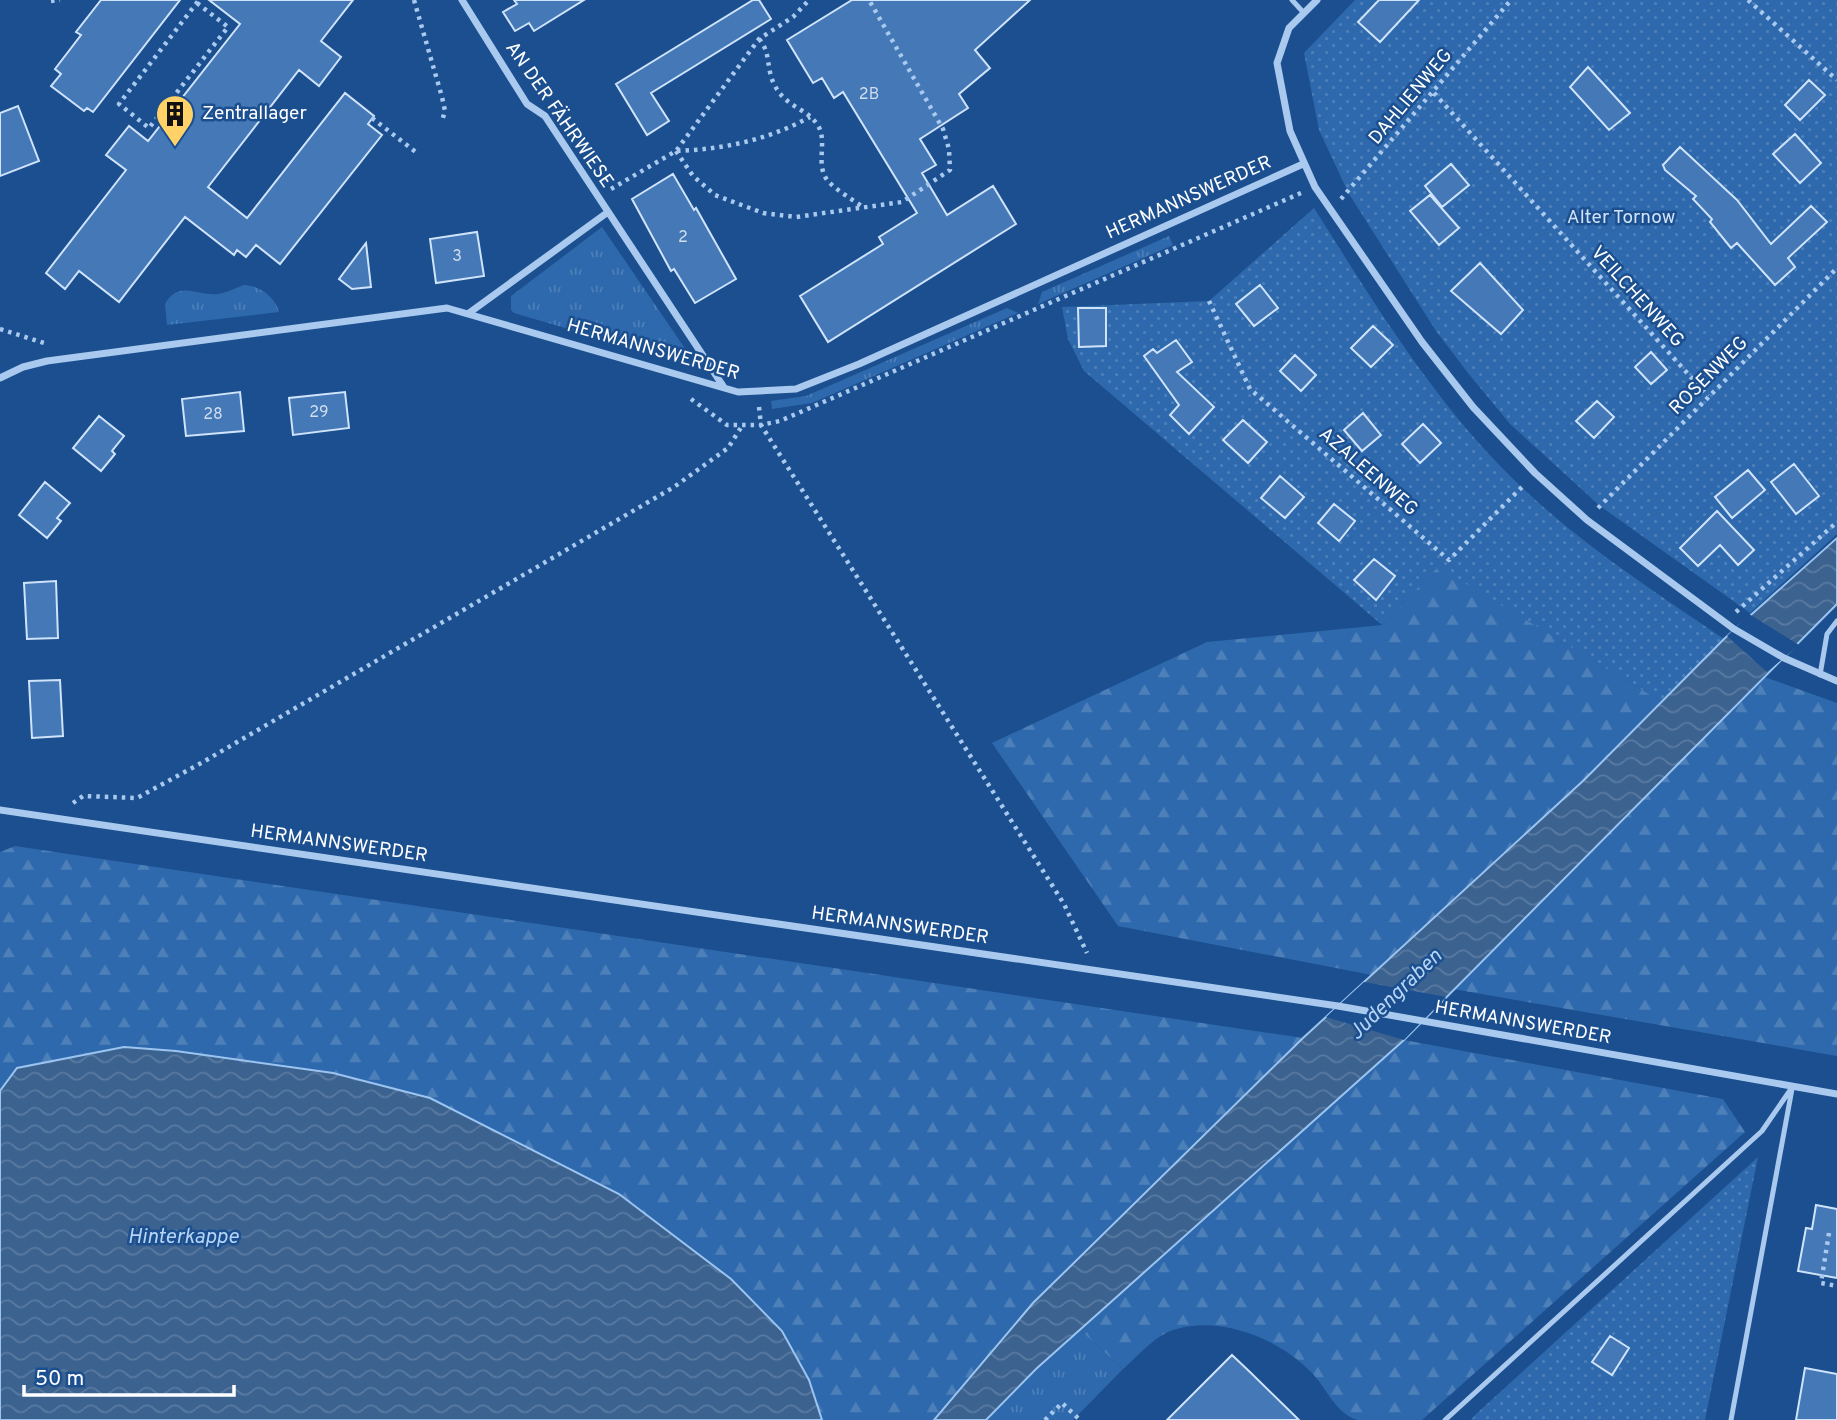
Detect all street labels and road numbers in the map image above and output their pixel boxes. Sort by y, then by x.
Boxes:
street label: AN DER FÄHRWIESE [500,37,619,193]
street label: DAHLIENWEG [1364,44,1458,150]
street label: HERMANNSWERDER [1102,151,1276,245]
street label: VEILCHENWEG [1585,241,1689,353]
street label: HERMANNSWERDER [564,314,742,386]
street label: ROSENWEG [1664,331,1754,421]
street label: AZALEENWEG [1313,422,1423,522]
street label: HERMANNSWERDER [249,820,429,868]
street label: HERMANNSWERDER [810,902,990,950]
street label: HERMANNSWERDER [1433,996,1613,1050]

